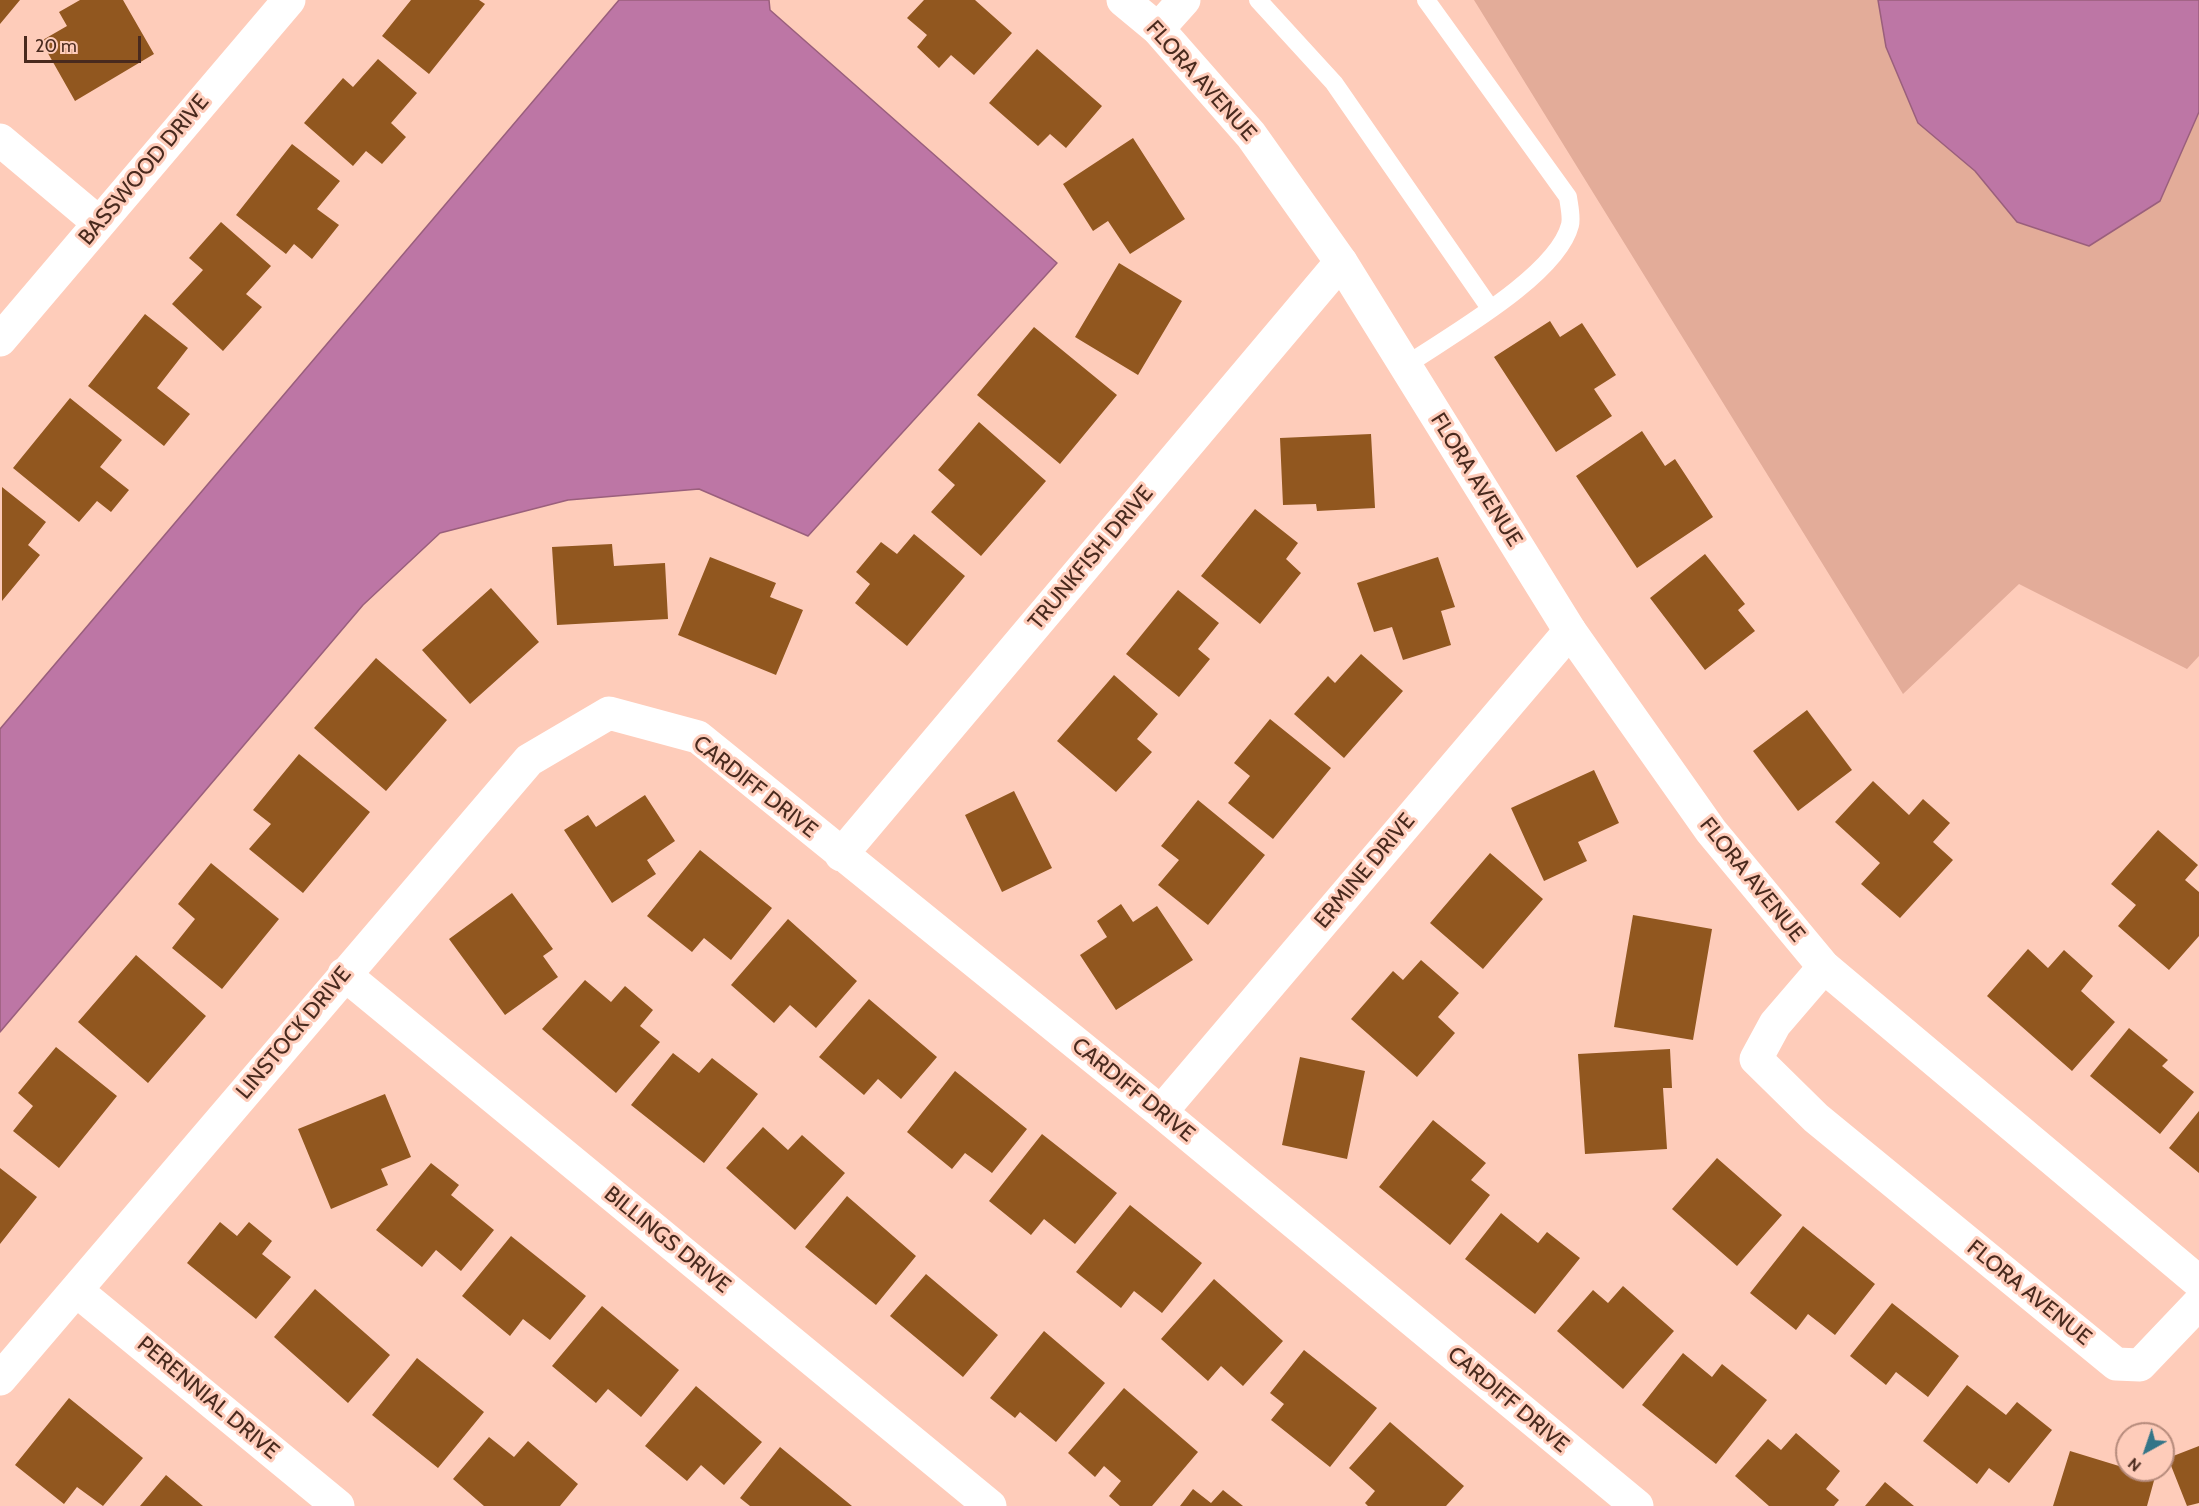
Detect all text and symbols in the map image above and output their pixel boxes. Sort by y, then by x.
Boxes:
street label: FLORA AVENUE [1140,16,1262,146]
scale bar [27,24,144,62]
text: 20 m [35,35,77,57]
street label: BASSWOOD DRIVE [73,89,215,251]
street label: FLORA AVENUE [1424,408,1528,552]
street label: TRUNKFISH DRIVE [1023,481,1159,635]
street label: CARDIFF DRIVE [688,730,822,844]
street label: ERMINE DRIVE [1309,808,1421,934]
street label: FLORA AVENUE [1694,812,1810,948]
street label: LINSTOCK DRIVE [231,961,357,1105]
street label: CARDIFF DRIVE [1066,1032,1200,1148]
street label: BILLINGS DRIVE [598,1181,736,1299]
street label: FLORA AVENUE [1961,1235,2097,1351]
street label: PERENNIAL DRIVE [132,1331,284,1465]
street label: CARDIFF DRIVE [1442,1342,1574,1458]
north arrow [2115,1422,2175,1482]
text: N [2124,1454,2145,1476]

